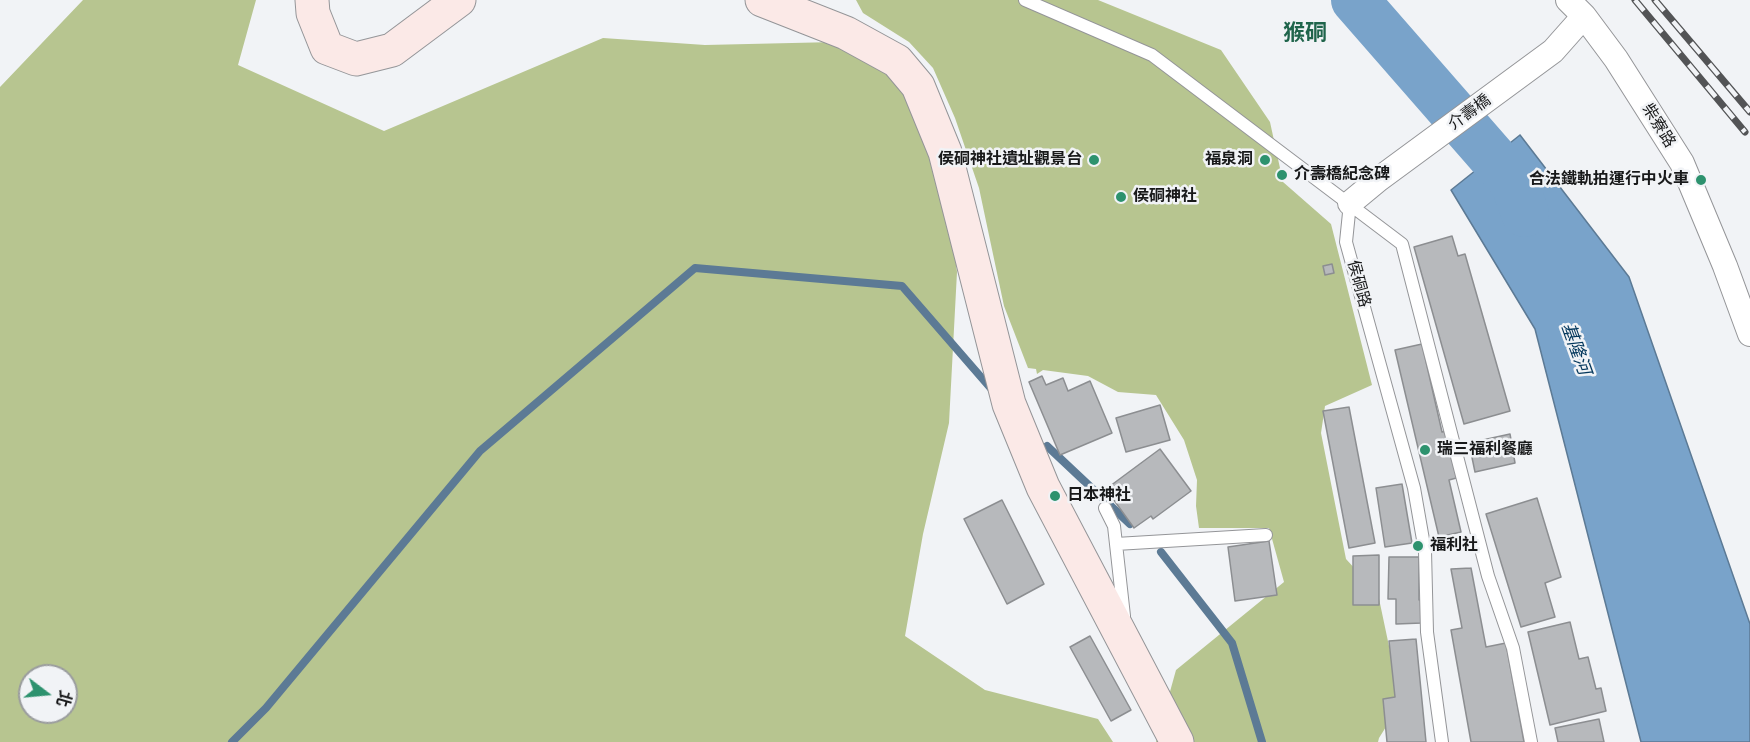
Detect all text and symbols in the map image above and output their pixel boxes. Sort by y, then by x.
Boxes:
district label: 猴硐 [1283,21,1327,47]
street label: 介壽橋 [1445,91,1495,135]
street label: 柴寮路 [1637,101,1679,151]
place label: 侯硐神社遺址觀景台 [938,150,1082,170]
place label: 福泉洞 [1205,150,1253,170]
marker: 侯硐神社遺址觀景台 [1087,153,1101,167]
marker: 福泉洞 [1258,153,1272,167]
place label: 介壽橋紀念碑 [1294,165,1390,185]
marker: 介壽橋紀念碑 [1275,168,1289,182]
place label: 合法鐵軌拍運行中火車 [1529,170,1689,190]
marker: 合法鐵軌拍運行中火車 [1694,173,1708,187]
place label: 侯硐神社 [1133,187,1197,207]
marker: 侯硐神社 [1114,190,1128,204]
street label: 侯硐路 [1343,258,1373,310]
water label: 基隆河 [1556,320,1594,378]
place label: 瑞三福利餐廳 [1437,440,1533,460]
marker: 瑞三福利餐廳 [1418,443,1432,457]
place label: 日本神社 [1067,486,1131,506]
marker: 日本神社 [1048,489,1062,503]
place label: 福利社 [1430,536,1478,556]
marker: 福利社 [1411,539,1425,553]
north arrow [18,664,78,724]
text: 北 [53,688,75,709]

